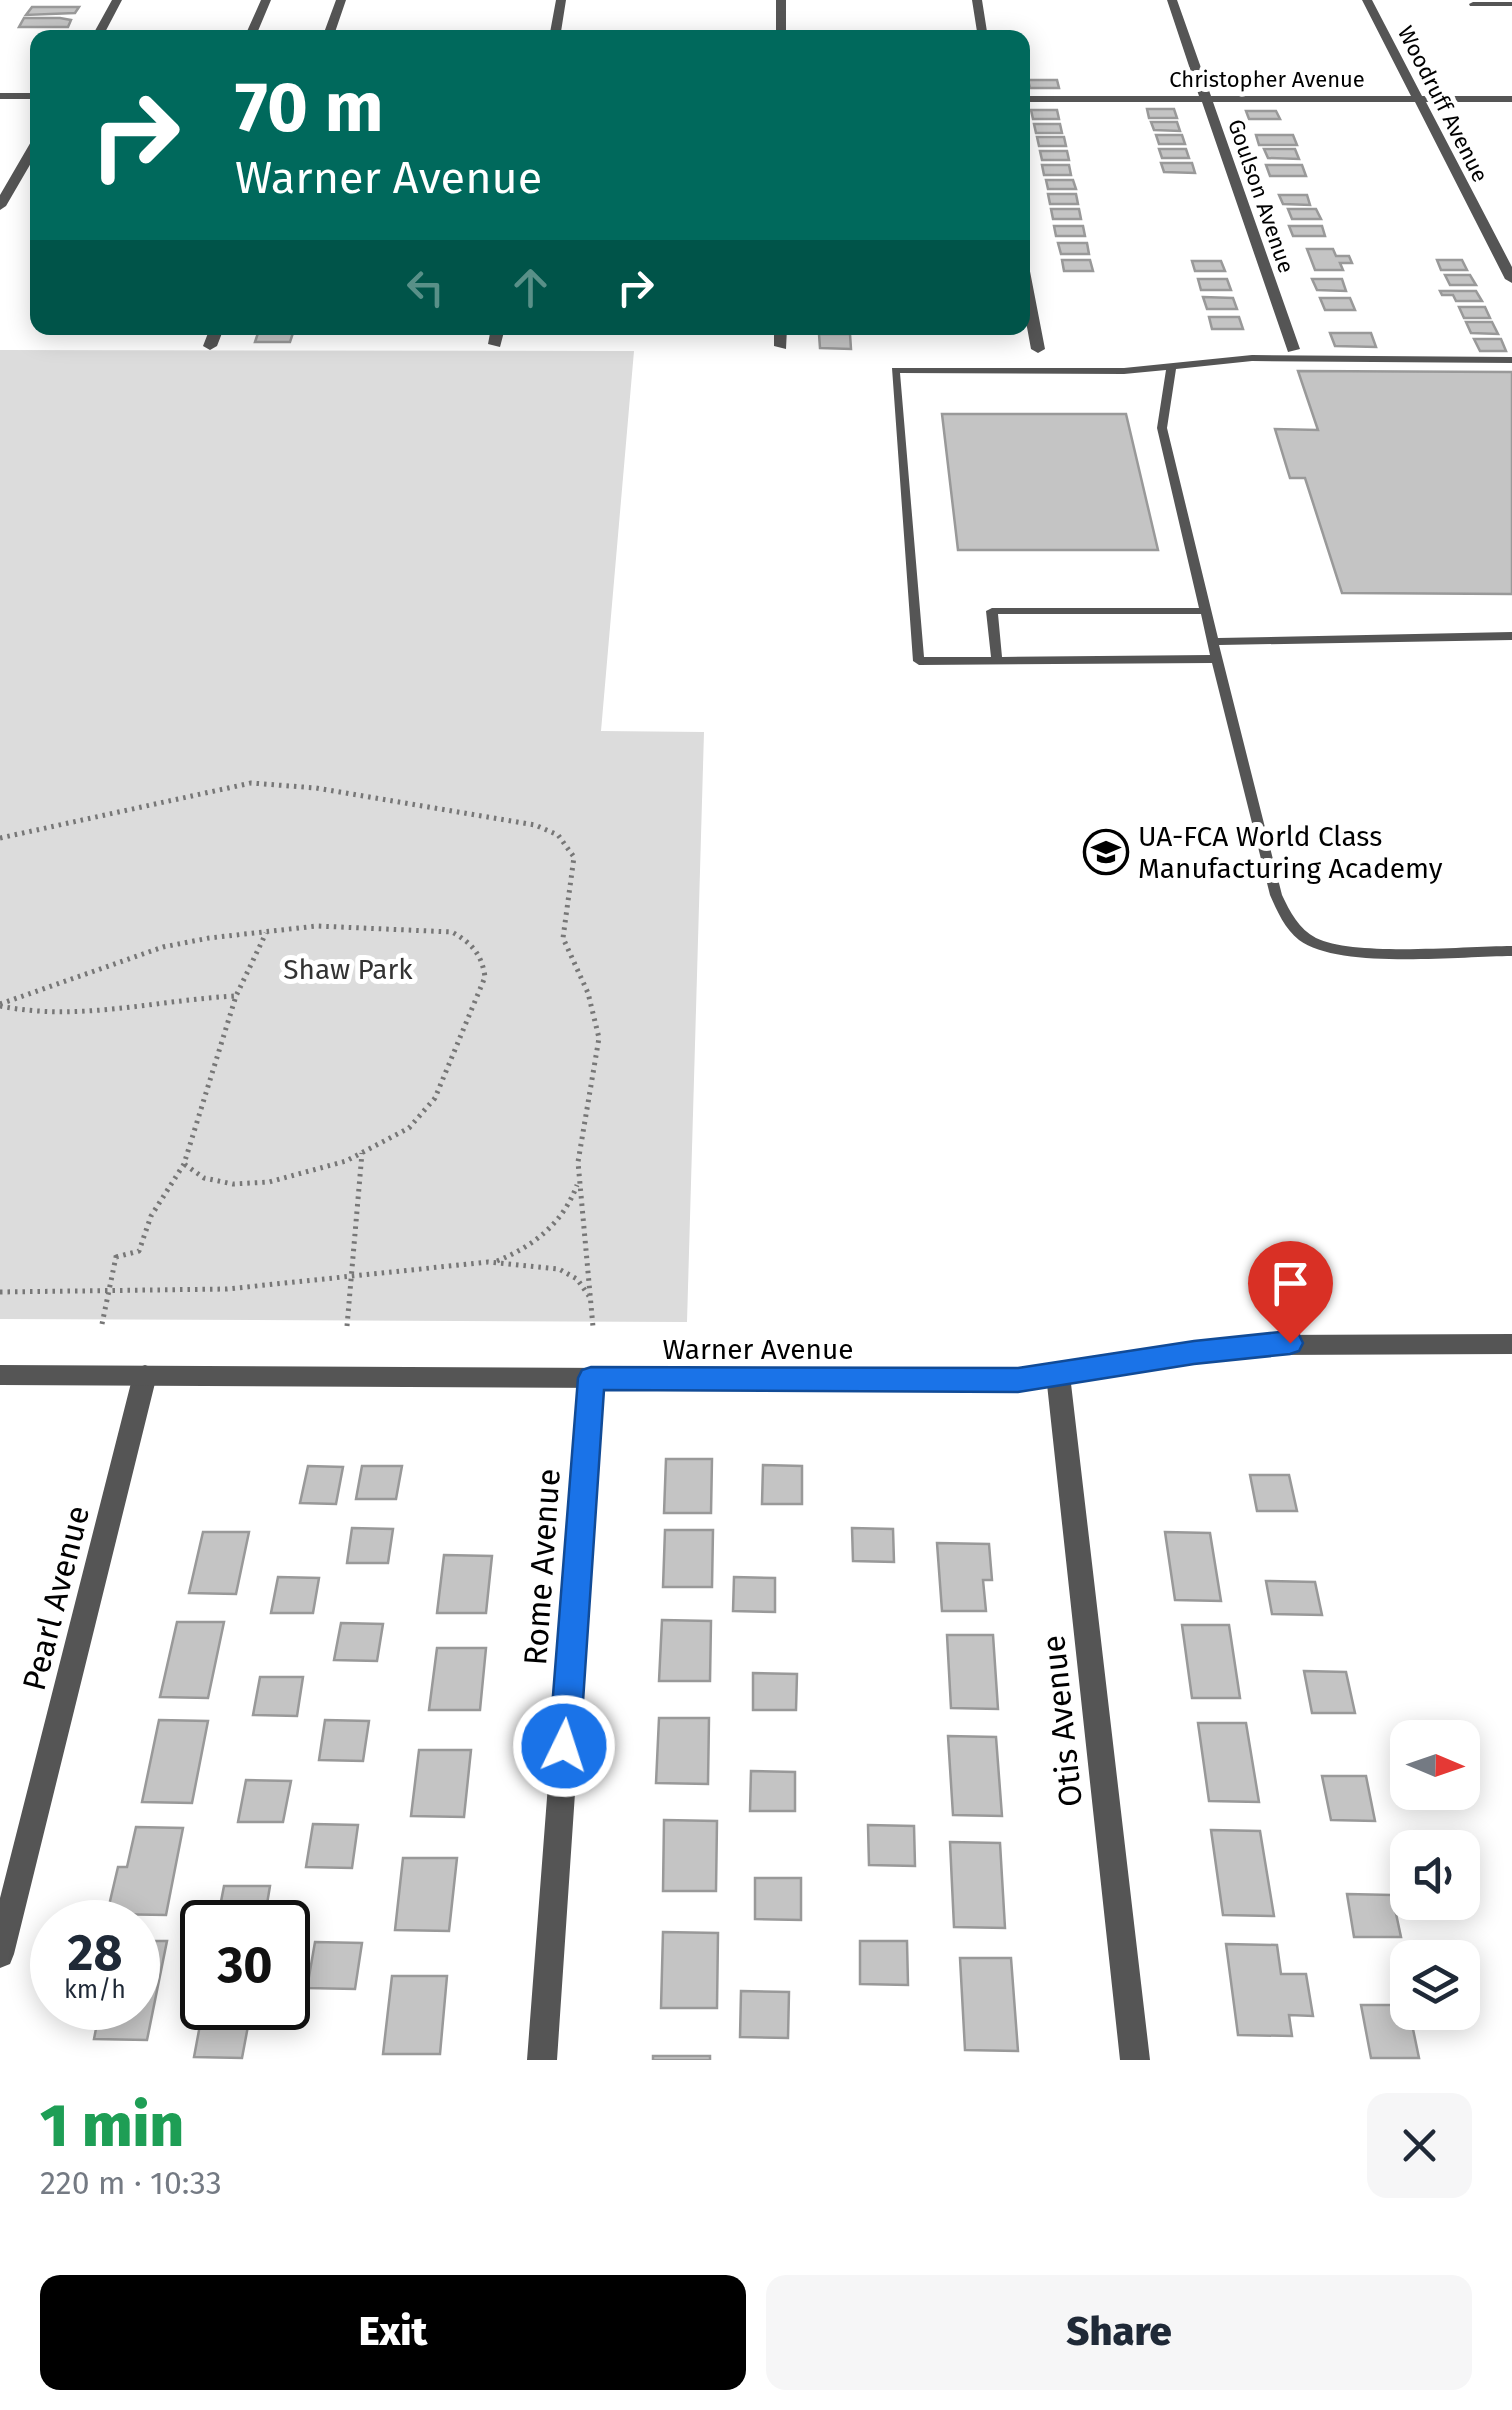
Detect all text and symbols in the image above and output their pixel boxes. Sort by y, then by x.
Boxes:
street label: Woodruff Avenue [1392,21,1494,187]
text: 70 m [235,66,384,150]
street label: Christopher Avenue [1169,66,1365,93]
icon: right [70,70,200,200]
street label: Goulson Avenue [1222,116,1300,276]
text: Warner Avenue [235,151,542,205]
icon: left [398,260,453,315]
icon: ahead [503,260,558,315]
icon: right [608,260,663,315]
place label: UA-FCA World Class Manufacturing Academy [1138,820,1443,885]
school or university icon: UA-FCA World Class Manufacturing Academy [1083,829,1129,875]
park label: Shaw Park [283,953,413,986]
pin [1248,1241,1333,1344]
icon: arrive [1263,1256,1318,1311]
street label: Warner Avenue [662,1333,854,1366]
street label: Rome Avenue [516,1467,568,1667]
street label: Pearl Avenue [15,1502,97,1694]
street label: Otis Avenue [1034,1633,1090,1809]
position arrow [512,1694,616,1798]
north arrow [1390,1720,1480,1810]
map controls [1390,1720,1480,2030]
button: sound [1390,1830,1480,1920]
speed limit sign: 30 [180,1900,310,2030]
text: 28 [68,1923,122,1983]
button: layers [1390,1940,1480,2030]
text: km/h [64,1975,126,2005]
text: 1 min [40,2090,184,2162]
button: close [1367,2093,1472,2198]
text: 220 m · 10:33 [40,2164,222,2202]
button: Exit [40,2275,746,2390]
button: Share [766,2275,1472,2390]

